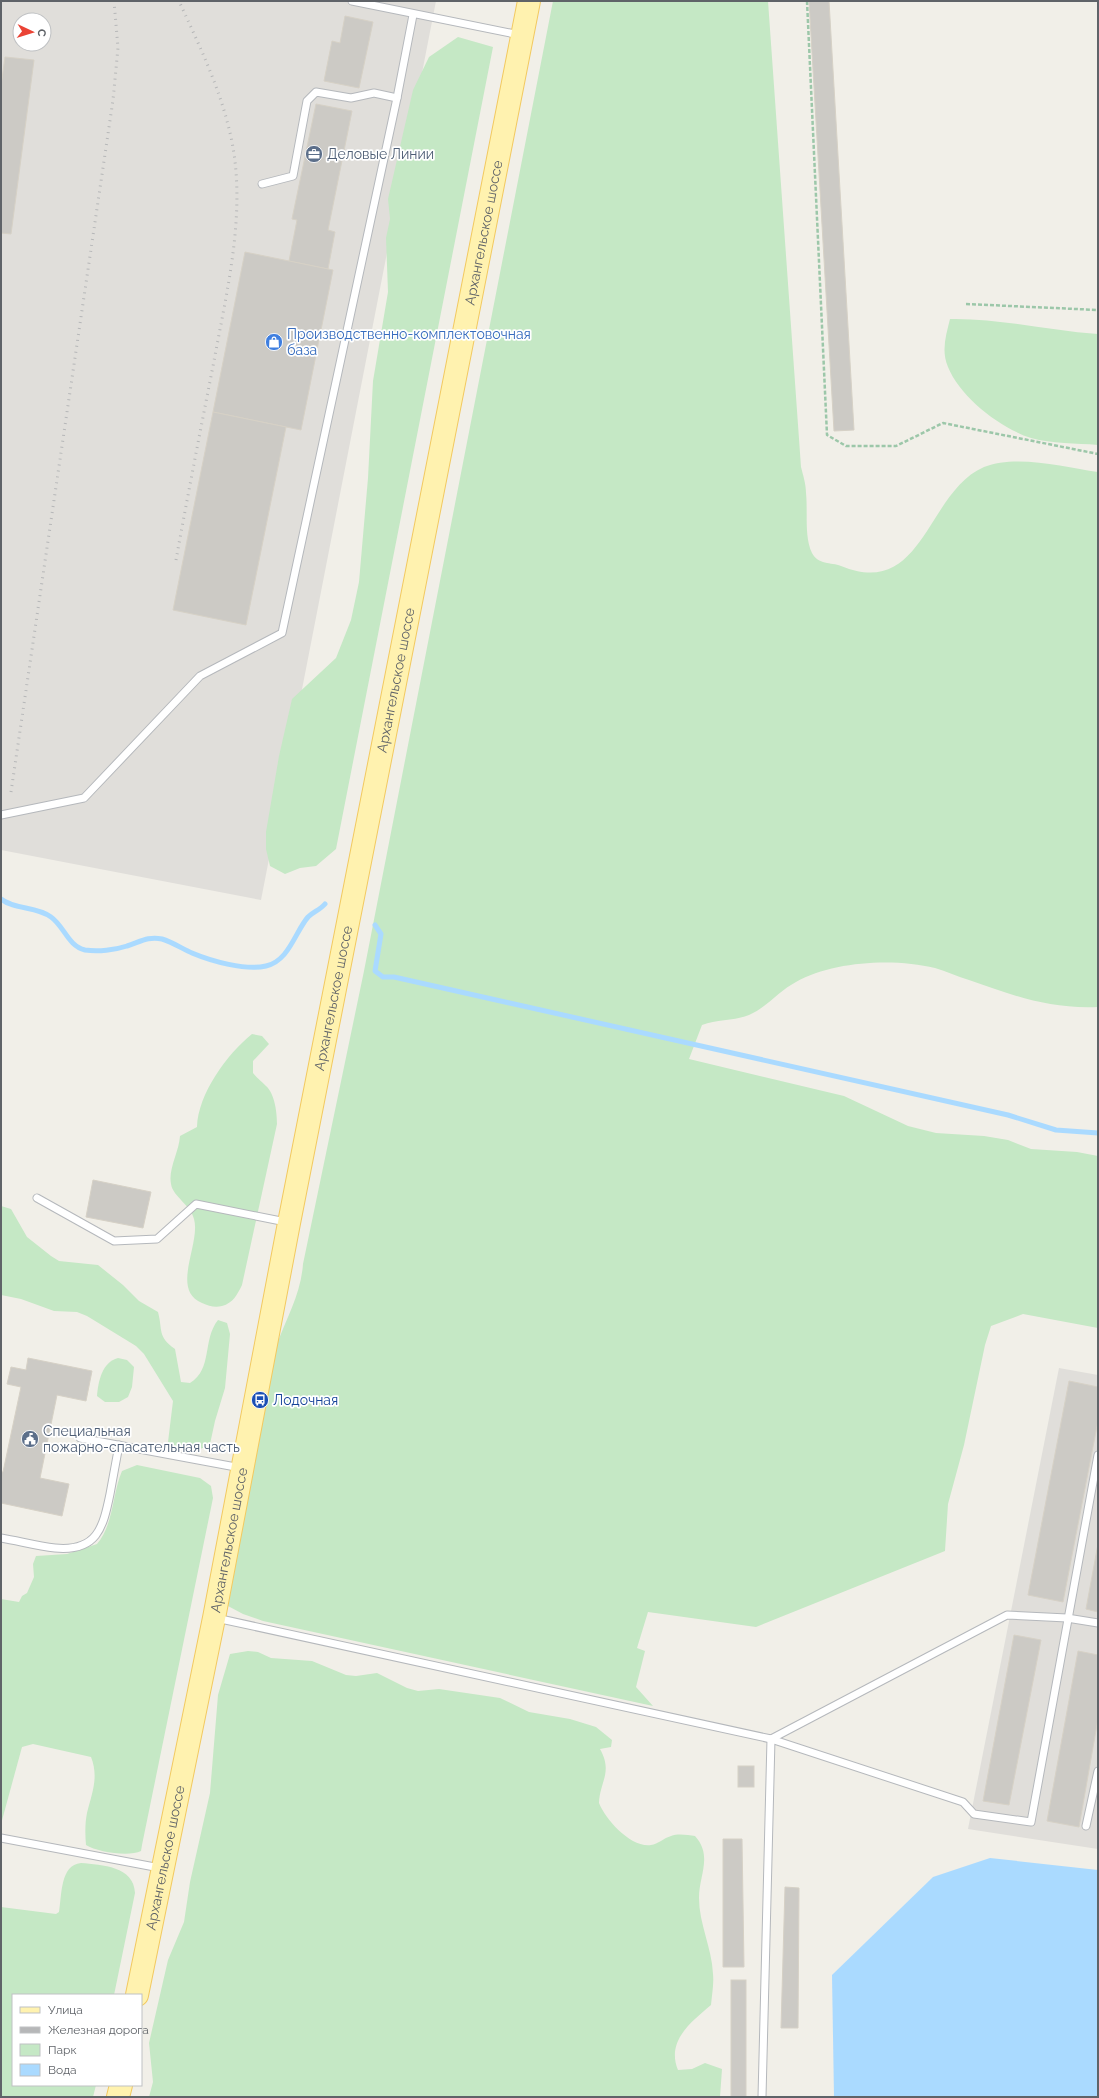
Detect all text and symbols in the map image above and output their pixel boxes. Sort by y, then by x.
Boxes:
north arrow [12,12,52,52]
text: С [35,28,48,37]
office icon: Деловые Линии [304,144,324,164]
place label: Деловые Линии [327,146,434,162]
street label: Архангельское шоссе [461,159,506,307]
place label: Производственно-комплектовочная база [287,326,531,358]
shop icon: Производственно-комплектовочная база [264,332,284,352]
street label: Архангельское шоссе [374,606,418,754]
street label: Архангельское шоссе [311,924,355,1072]
bus stop icon: Лодочная [250,1390,270,1410]
place label: Лодочная [273,1392,338,1408]
place label: Специальная пожарно-спасательная часть [43,1423,240,1455]
public building icon: Специальная пожарно-спасательная часть [20,1429,40,1449]
street label: Архангельское шоссе [207,1466,250,1614]
street label: Архангельское шоссе [142,1784,188,1932]
legend [12,1994,142,2086]
text: Улица [48,2003,83,2017]
text: Железная дорога [48,2023,149,2037]
text: Парк [48,2043,77,2057]
text: Вода [48,2063,77,2077]

